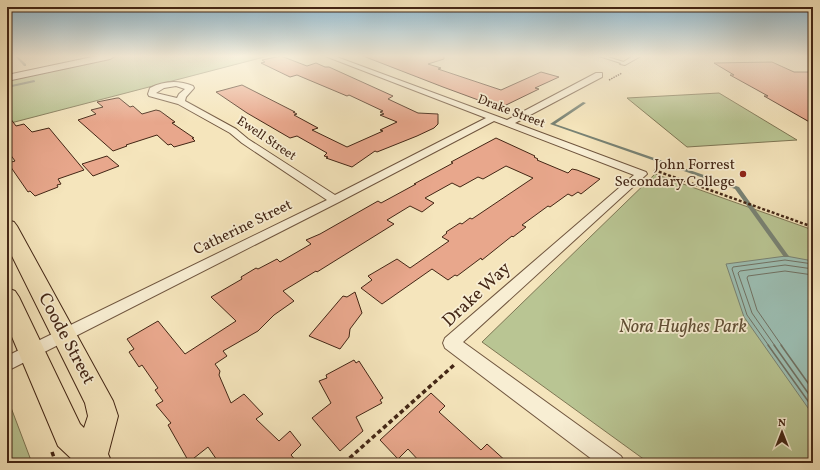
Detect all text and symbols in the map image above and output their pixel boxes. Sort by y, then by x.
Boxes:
street label: Drake Street [475,91,548,133]
street label: Ewell Street [233,112,300,166]
place label: John Forrest Secondary College [615,155,735,193]
marker: John Forrest Secondary College [738,169,748,179]
street label: Catherine Street [190,195,296,261]
street label: Drake Way [437,256,517,333]
street label: Coode Street [31,289,101,389]
park label: Nora Hughes Park [619,315,747,340]
north arrow [762,412,802,452]
text: N [778,416,786,431]

